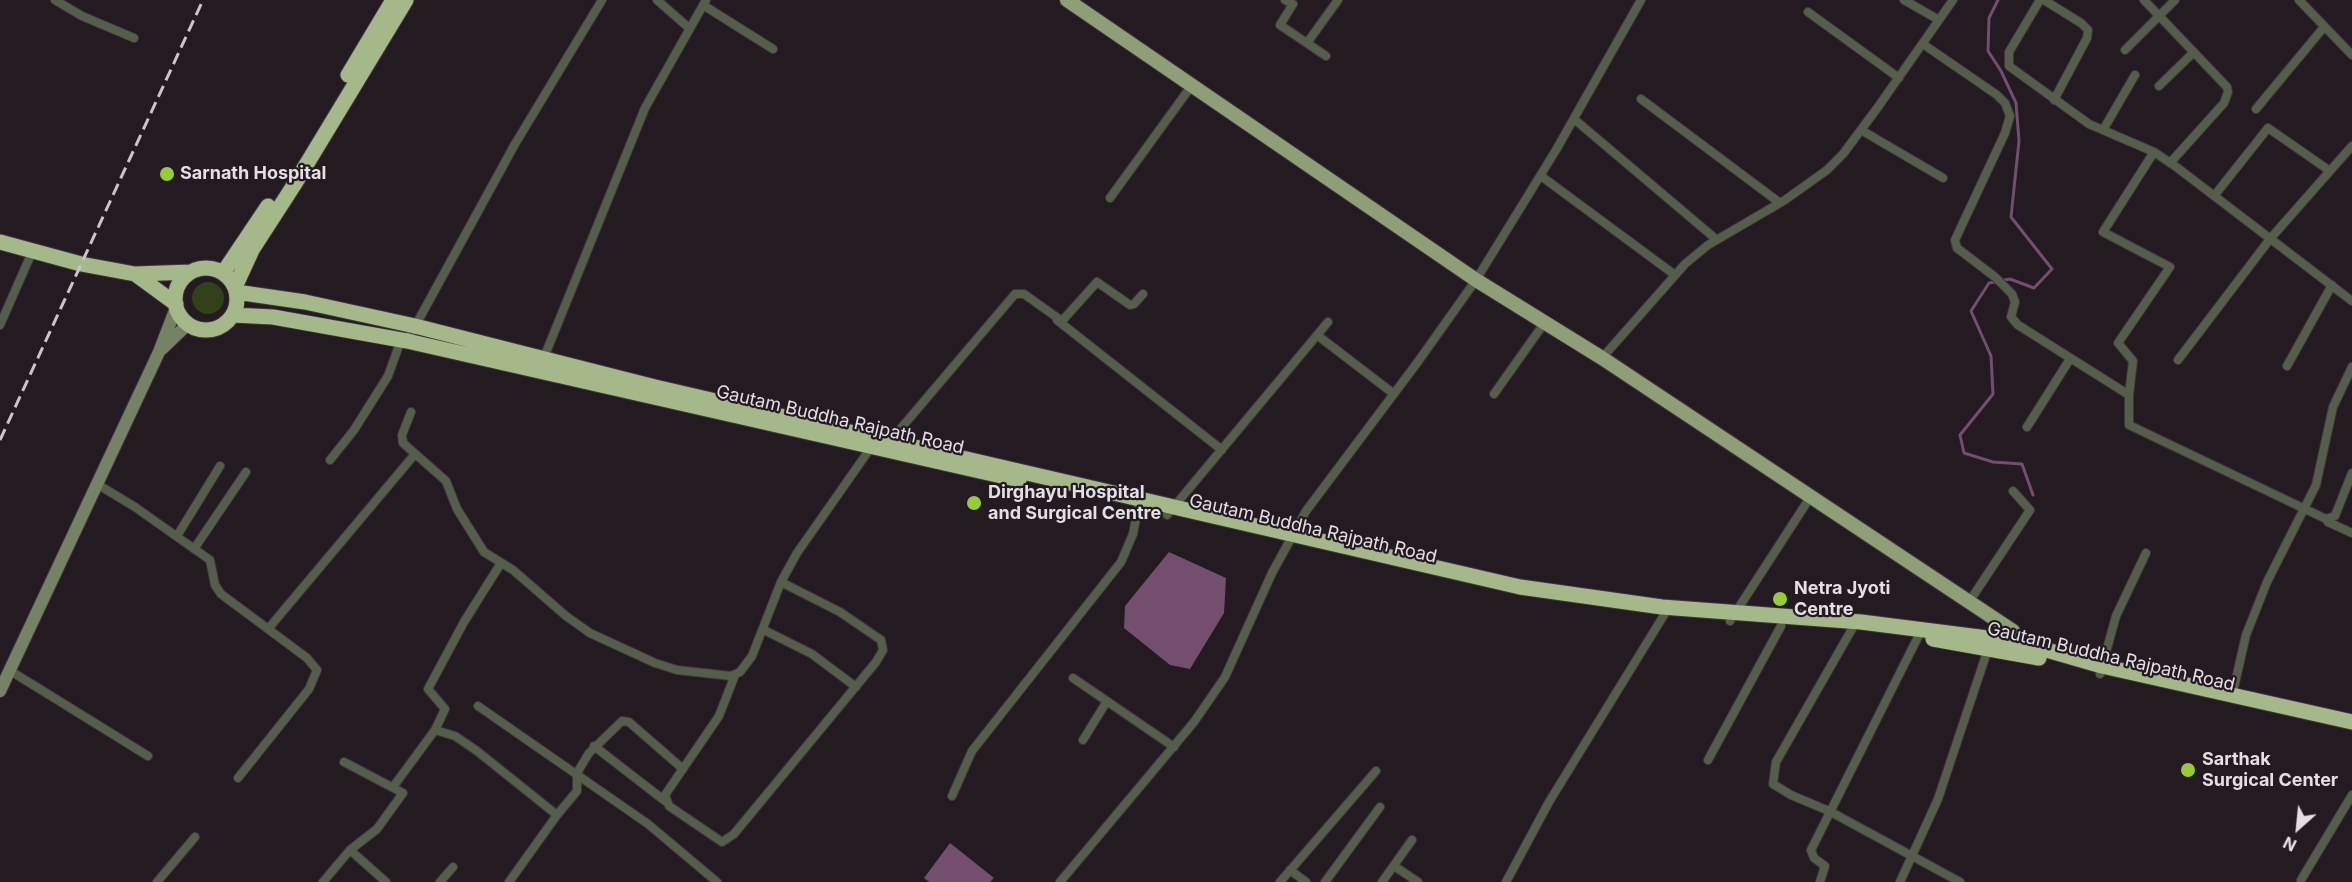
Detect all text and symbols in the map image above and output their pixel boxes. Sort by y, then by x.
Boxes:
place label: Sarnath Hospital [180,163,326,185]
marker: Sarnath Hospital [158,165,176,183]
street label: Gautam Buddha Rajpath Road [714,381,966,459]
place label: Dirghayu Hospital and Surgical Centre [988,482,1161,524]
street label: Gautam Buddha Rajpath Road [1187,490,1439,568]
marker: Dirghayu Hospital and Surgical Centre [965,494,983,512]
place label: Netra Jyoti Centre [1794,578,1890,620]
marker: Netra Jyoti Centre [1771,590,1789,608]
street label: Gautam Buddha Rajpath Road [1985,618,2237,696]
place label: Sarthak Surgical Center [2202,749,2338,792]
marker: Sarthak Surgical Center [2179,761,2197,779]
north arrow [2268,798,2328,858]
text: N [2280,832,2300,856]

